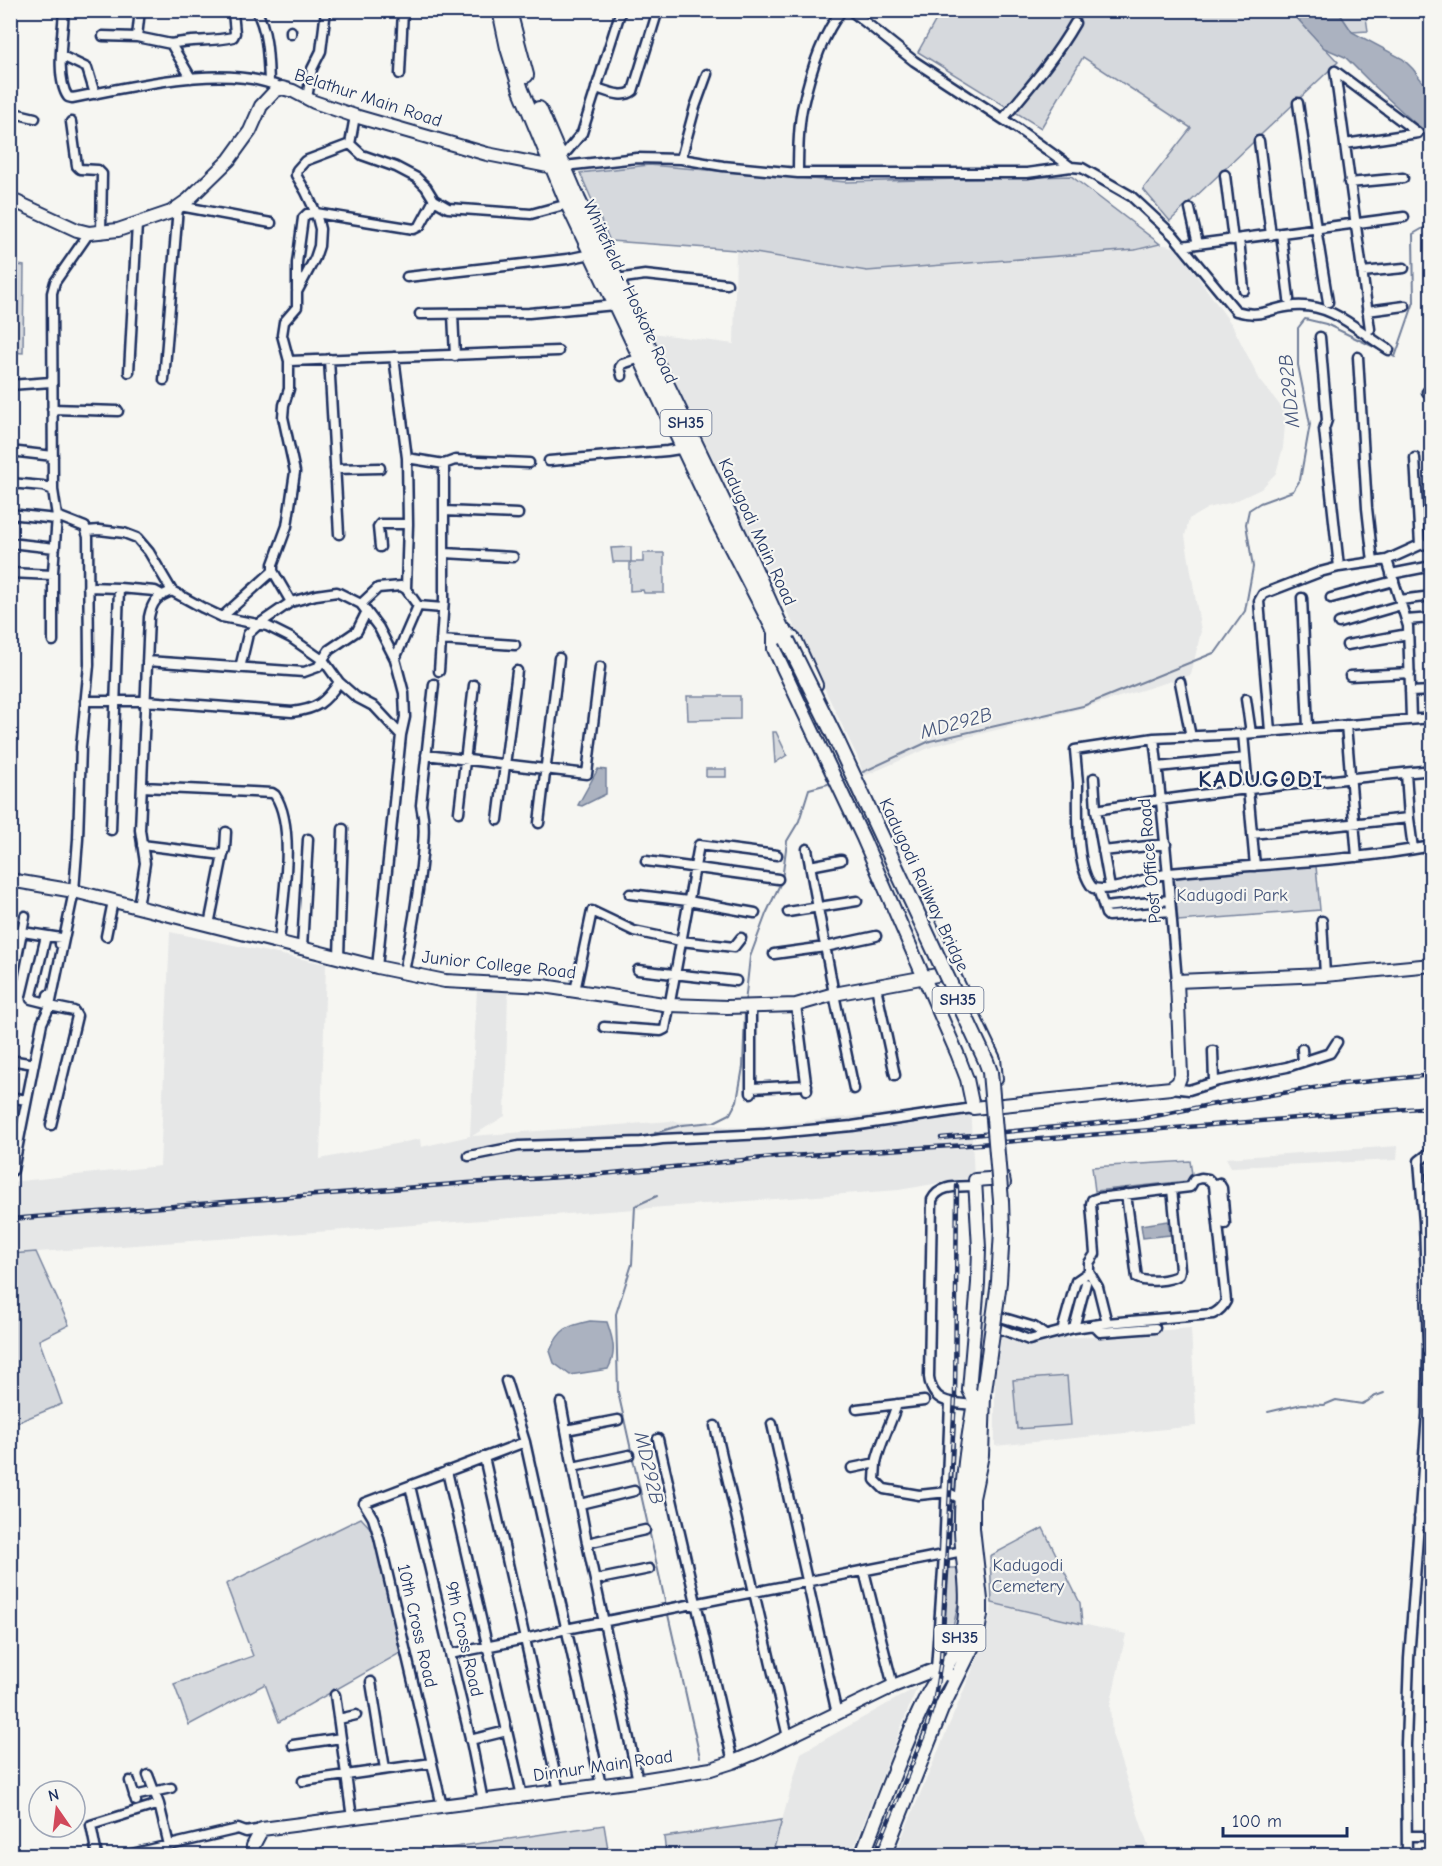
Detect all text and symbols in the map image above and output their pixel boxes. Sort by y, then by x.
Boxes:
street label: Belathur Main Road [292,64,444,132]
street label: Whitefield - Hoskote Road [578,197,682,387]
water label: MD292B [1274,353,1304,430]
road number: SH35 [660,410,712,436]
street label: Kadugodi Main Road [714,455,800,609]
water label: MD292B [917,702,995,744]
district label: KADUGODI [1198,765,1324,793]
street label: Kadugodi Railway Bridge [875,795,973,975]
street label: Post Office Road [1134,798,1166,924]
park label: Kadugodi Park [1176,885,1288,906]
street label: Junior College Road [421,946,577,984]
road number: SH35 [932,987,984,1013]
water label: MD292B [629,1429,668,1506]
park label: Kadugodi Cemetery [992,1555,1065,1597]
street label: 10th Cross Road [393,1562,441,1690]
street label: 9th Cross Road [441,1579,487,1699]
road number: SH35 [934,1625,986,1651]
street label: Dinnur Main Road [532,1746,674,1786]
north arrow [27,1779,87,1839]
text: N [46,1785,61,1805]
scale bar [1223,1800,1348,1838]
text: 100 m [1232,1811,1282,1832]

